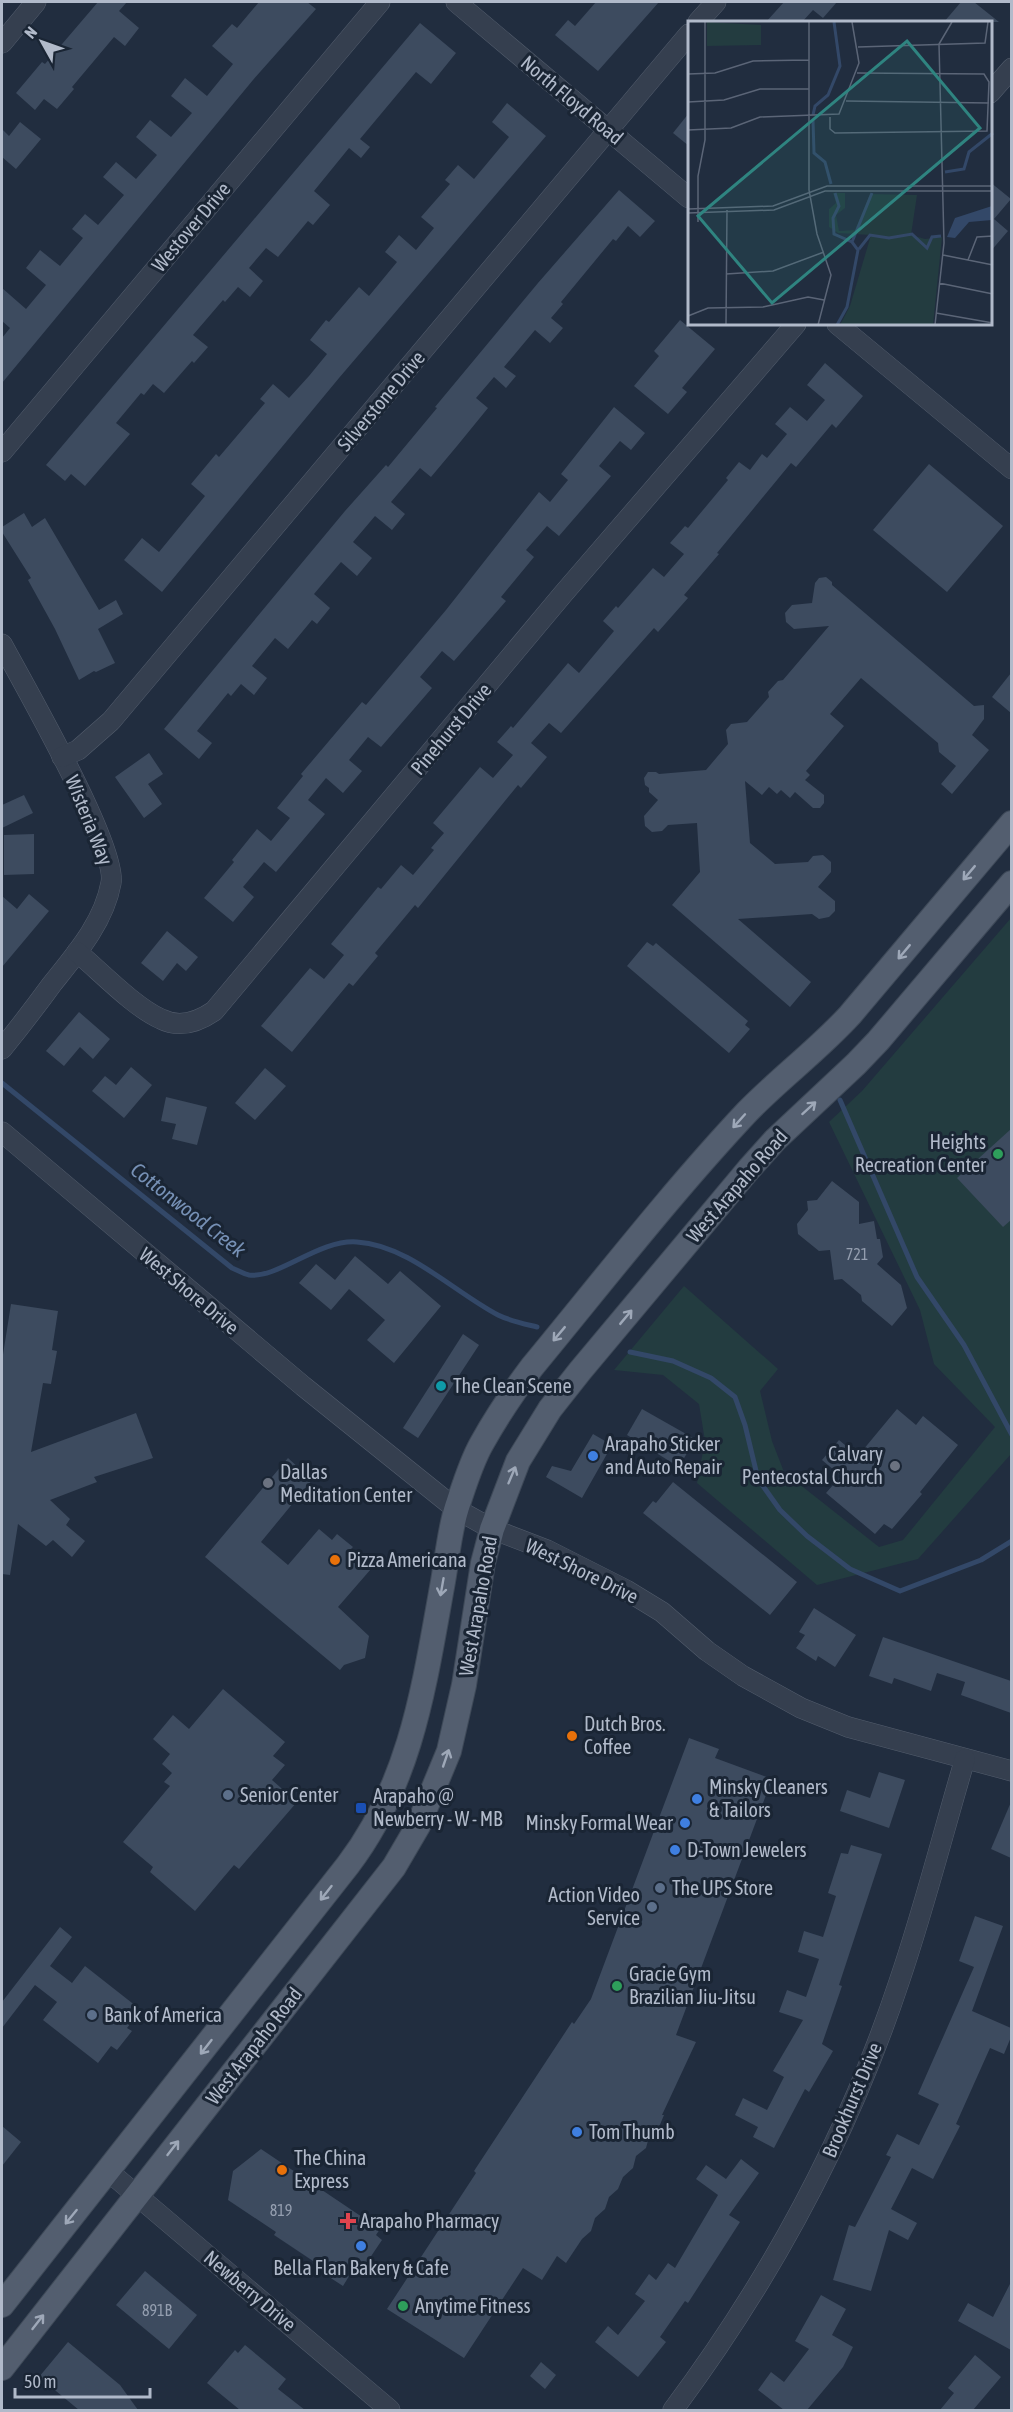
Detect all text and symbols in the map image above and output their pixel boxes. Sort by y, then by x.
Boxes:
north arrow [12,12,72,72]
inset map [688,21,992,326]
text: N [21,23,40,42]
street label: North Floyd Road [517,50,628,149]
street label: Westover Drive [147,177,235,276]
street label: Silverstone Drive [332,346,429,455]
street label: Pinehurst Drive [406,678,496,779]
street label: Wisteria Way [61,772,118,868]
one-way arrow [963,865,976,881]
one-way arrow [897,944,910,960]
one-way arrow [802,1101,817,1115]
one-way arrow [732,1114,746,1129]
street label: West Arapaho Road [681,1125,792,1247]
place label: Heights Recreation Center [855,1130,987,1176]
marker: Heights Recreation Center [991,1147,1005,1161]
water label: Cottonwood Creek [126,1157,251,1262]
street label: West Shore Drive [135,1242,244,1339]
house number: 721 [846,1245,868,1263]
one-way arrow [619,1309,632,1325]
one-way arrow [552,1326,565,1342]
place label: The Clean Scene [453,1374,571,1397]
marker: The Clean Scene [434,1379,448,1393]
place label: Arapaho Sticker and Auto Repair [605,1432,723,1478]
place label: Calvary Pentecostal Church [742,1442,883,1488]
marker: Arapaho Sticker and Auto Repair [586,1449,600,1463]
marker: Calvary Pentecostal Church [888,1459,902,1473]
place label: Dallas Meditation Center [280,1460,413,1506]
one-way arrow [507,1466,518,1484]
marker: Dallas Meditation Center [261,1476,275,1490]
street label: West Shore Drive [522,1533,642,1608]
street label: West Arapaho Road [454,1534,501,1678]
place label: Pizza Americana [347,1548,467,1571]
marker: Pizza Americana [328,1553,342,1567]
one-way arrow [436,1577,447,1596]
place label: Dutch Bros. Coffee [584,1712,666,1758]
marker: Dutch Bros. Coffee [565,1729,579,1743]
one-way arrow [442,1749,453,1768]
place label: Minsky Cleaners & Tailors [709,1775,828,1821]
place label: Senior Center [240,1783,339,1806]
place label: Arapaho @ Newberry - W - MB [373,1784,503,1830]
marker: Senior Center [221,1788,235,1802]
marker: Minsky Cleaners & Tailors [690,1792,704,1806]
marker: Arapaho @ Newberry - W - MB [354,1801,368,1815]
place label: Minsky Formal Wear [526,1811,674,1834]
marker: Minsky Formal Wear [678,1816,692,1830]
place label: D-Town Jewelers [687,1838,807,1861]
marker: D-Town Jewelers [668,1843,682,1857]
place label: The UPS Store [672,1876,773,1899]
marker: The UPS Store [653,1881,667,1895]
place label: Action Video Service [548,1883,640,1929]
one-way arrow [320,1885,333,1901]
marker: Action Video Service [645,1900,659,1914]
place label: Gracie Gym Brazilian Jiu-Jitsu [629,1962,756,2008]
marker: Gracie Gym Brazilian Jiu-Jitsu [610,1979,624,1993]
street label: West Arapaho Road [201,1983,306,2109]
place label: Bank of America [104,2003,222,2026]
marker: Bank of America [85,2008,99,2022]
one-way arrow [199,2038,212,2054]
street label: Brookhurst Drive [817,2039,886,2161]
place label: Tom Thumb [589,2120,675,2143]
marker: Tom Thumb [570,2125,584,2139]
one-way arrow [166,2141,179,2157]
place label: The China Express [294,2146,366,2192]
marker: The China Express [275,2163,289,2177]
house number: 819 [270,2201,292,2219]
one-way arrow [65,2209,78,2225]
place label: Arapaho Pharmacy [360,2209,499,2232]
marker: Arapaho Pharmacy [341,2214,355,2228]
marker: Bella Flan Bakery & Cafe [354,2239,368,2253]
street label: Newberry Drive [200,2246,301,2336]
place label: Bella Flan Bakery & Cafe [273,2256,449,2279]
place label: Anytime Fitness [415,2294,531,2317]
marker: Anytime Fitness [396,2299,410,2313]
house number: 891B [142,2301,172,2319]
one-way arrow [31,2314,44,2330]
scale bar [15,2361,150,2399]
text: 50 m [24,2371,56,2392]

